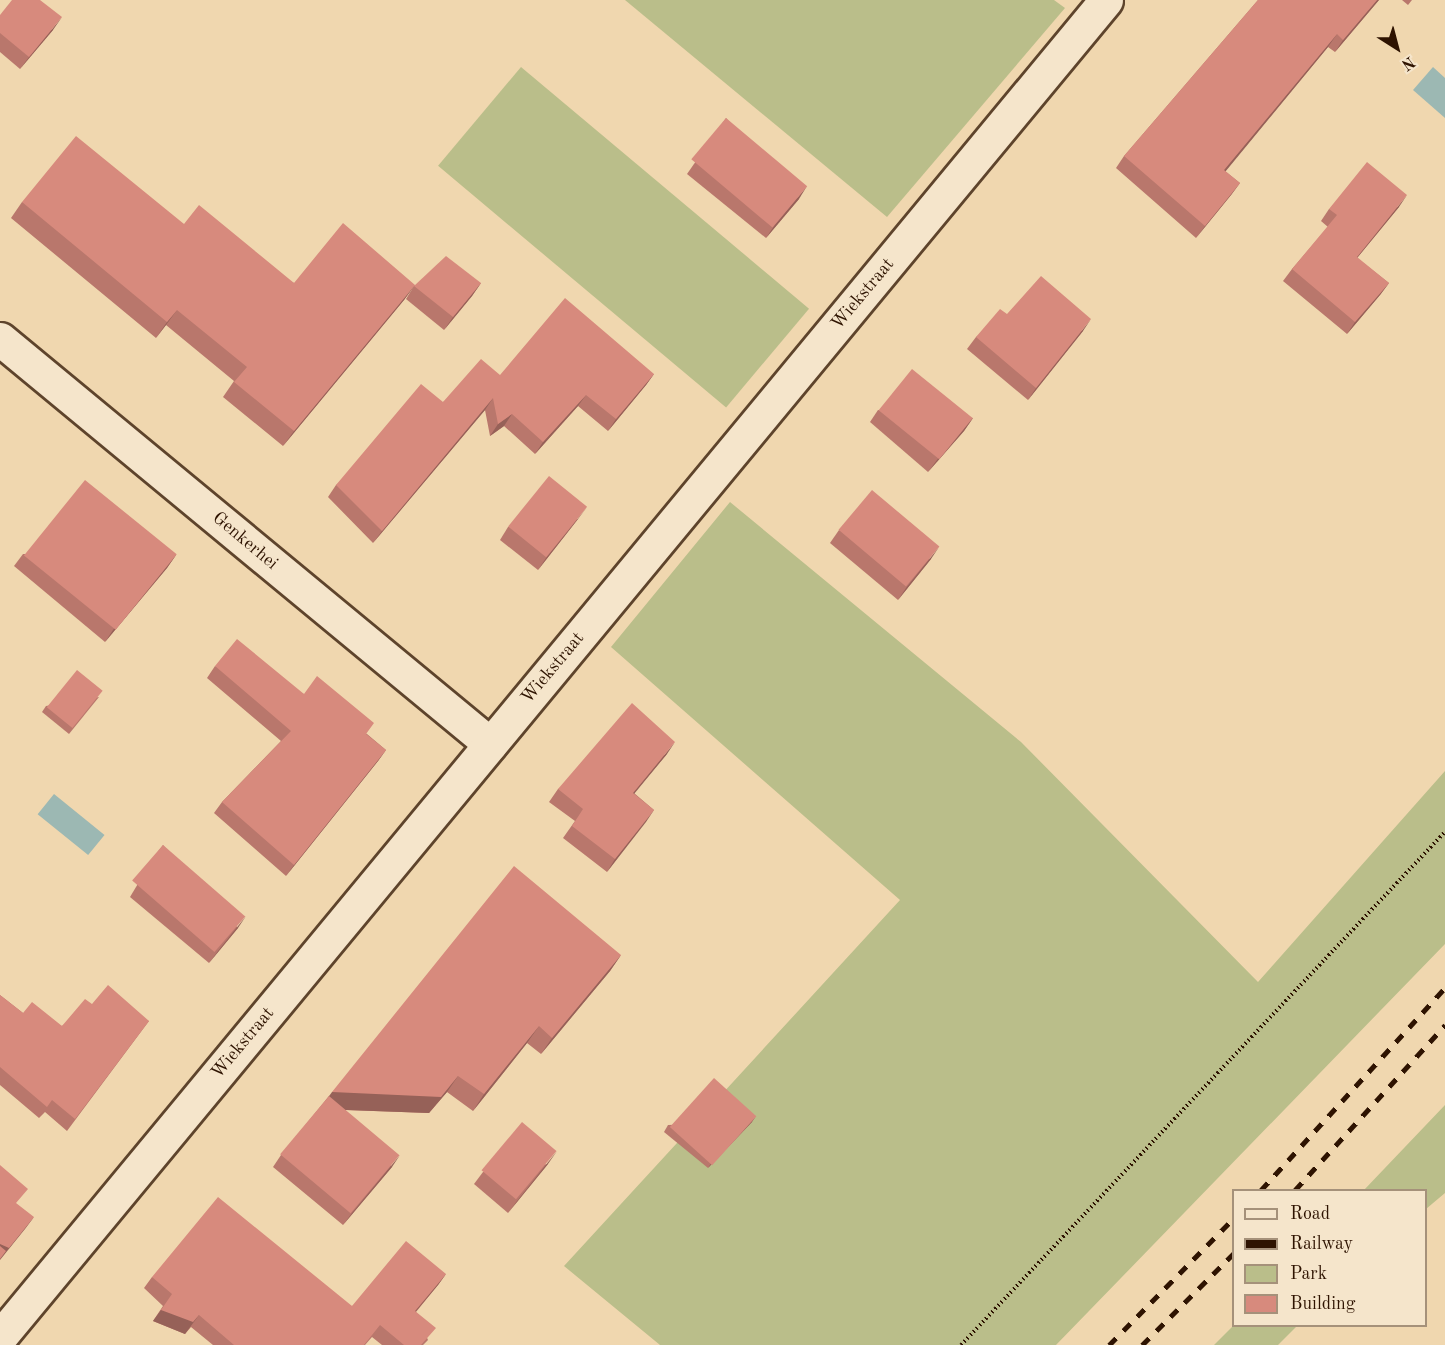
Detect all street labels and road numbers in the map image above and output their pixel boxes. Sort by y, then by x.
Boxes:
street label: Wiekstraat [827,254,899,334]
street label: Genkerhei [208,507,282,575]
street label: Wiekstraat [517,628,589,708]
street label: Wiekstraat [207,1003,279,1083]

